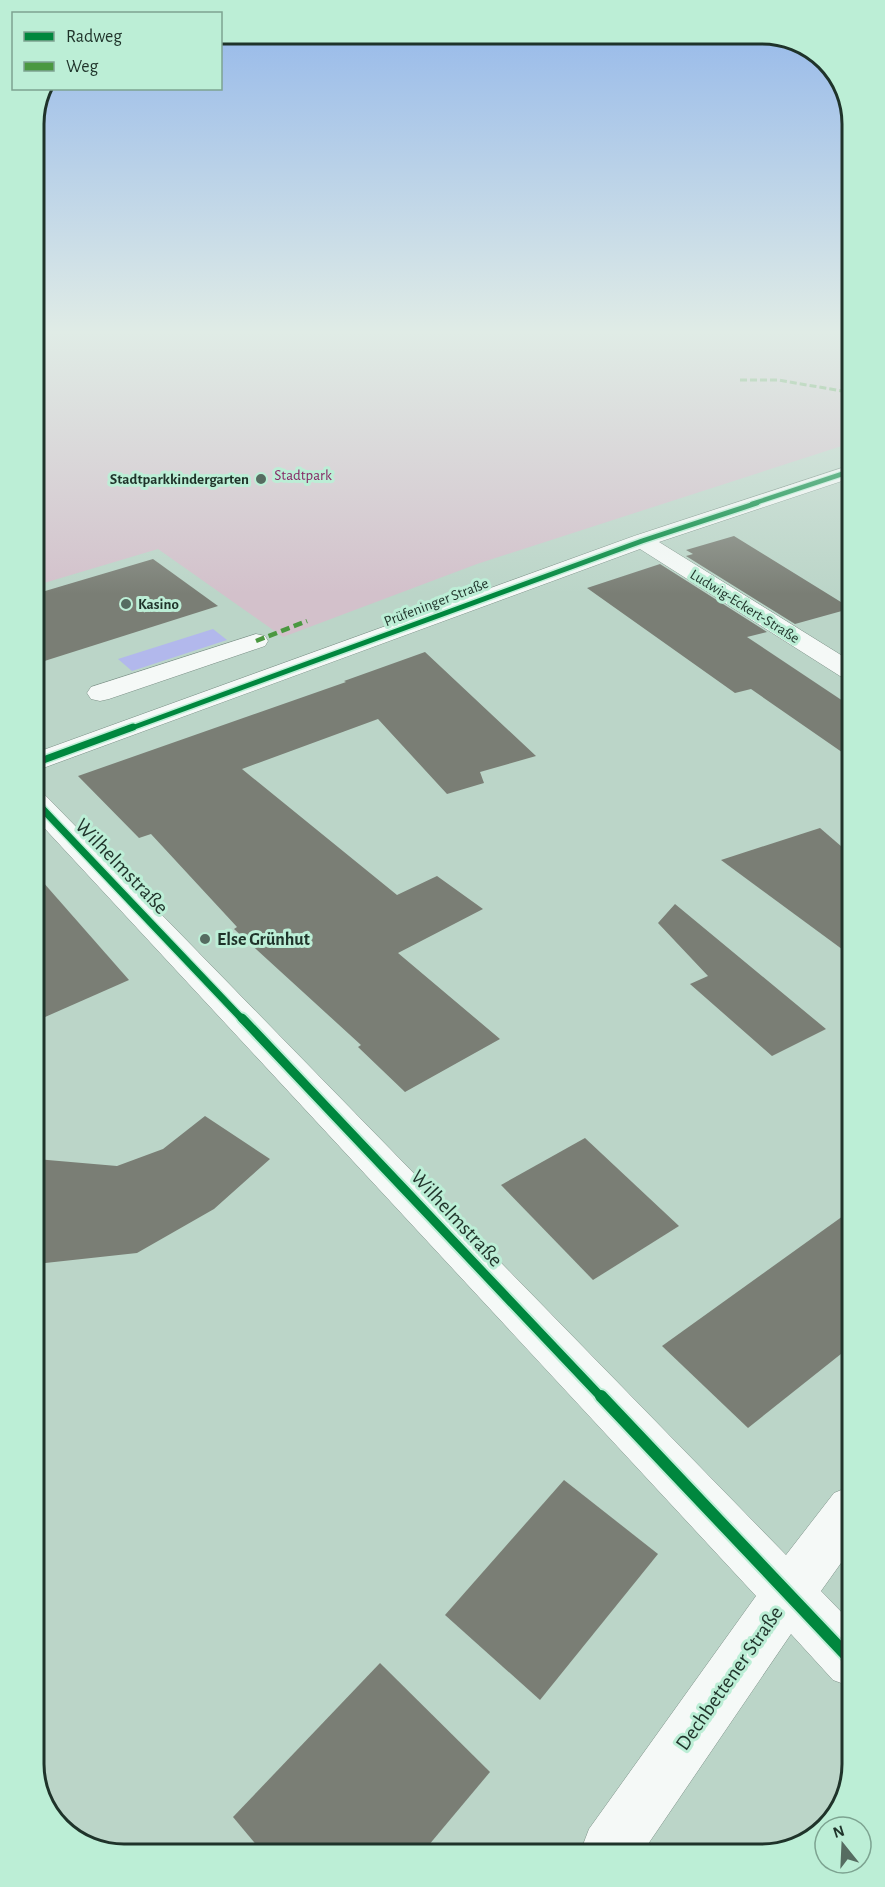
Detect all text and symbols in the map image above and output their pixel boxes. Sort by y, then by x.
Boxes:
legend [12,12,222,90]
text: Radweg [66,28,122,46]
text: Weg [66,58,98,76]
park label: Stadtpark [274,468,332,483]
place label: Stadtparkkindergarten [110,472,249,487]
marker: Stadtparkkindergarten [254,472,268,486]
street label: Ludwig-Eckert-Straße [687,567,802,646]
street label: Prüfeninger Straße [382,576,491,629]
marker: Kasino [119,597,133,611]
place label: Kasino [138,597,179,612]
street label: Wilhelmstraße [71,815,172,918]
place label: Else Grünhut [217,931,310,949]
marker: Else Grünhut [198,932,212,946]
street label: Wilhelmstraße [407,1166,506,1271]
street label: Dechbettener Straße [672,1602,787,1754]
north arrow [813,1815,873,1875]
text: N [831,1822,846,1841]

